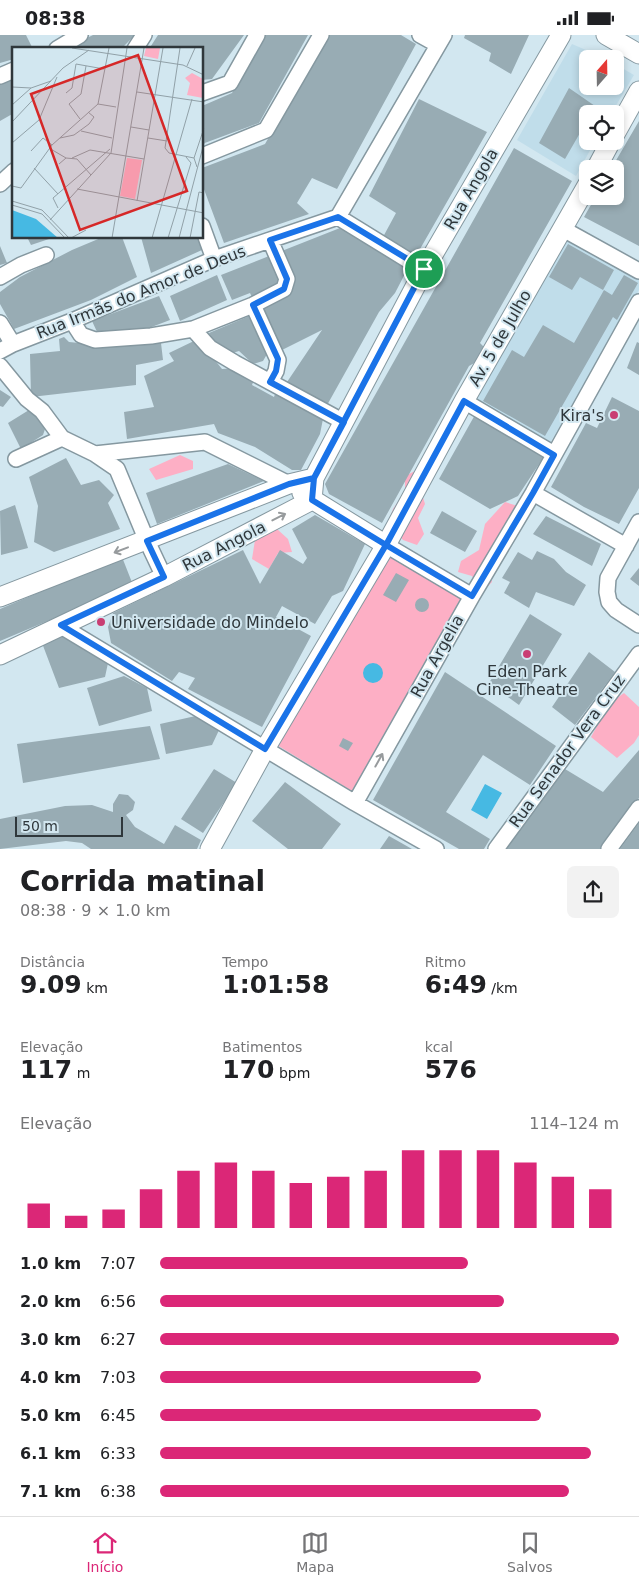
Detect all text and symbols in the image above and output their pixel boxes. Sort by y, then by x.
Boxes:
text: 08:38 [25,7,85,29]
inset map [12,47,204,239]
north arrow [579,50,624,95]
map controls [579,50,624,205]
button: locate [579,105,624,150]
street label: Rua Angola [440,145,502,233]
button: layers [579,160,624,205]
street label: Rua Irmãs do Amor de Deus [34,241,248,343]
pin [403,248,445,290]
icon: arrive [410,255,438,283]
street label: Av. 5 de Julho [465,286,535,390]
place label: Kira's [560,406,604,425]
marker: Kira's [608,409,620,421]
one-way arrow [271,512,286,521]
street label: Rua Angola [179,517,269,575]
one-way arrow [114,546,129,555]
street label: Rua Argelia [407,611,467,701]
place label: Universidade do Mindelo [111,613,309,632]
marker: Universidade do Mindelo [95,616,107,628]
marker: Eden Park Cine-Theatre [521,648,533,660]
place label: Eden Park Cine-Theatre [476,662,578,699]
street label: Rua Senador Vera Cruz [505,671,629,831]
one-way arrow [374,754,384,768]
scale bar [15,813,122,837]
text: 50 m [22,818,58,834]
text: Corrida matinal [20,865,265,898]
button: share [567,866,619,918]
text: 08:38 · 9 × 1.0 km [20,901,171,920]
text: Distância [20,954,85,970]
text: Tempo [222,954,268,970]
text: Ritmo [425,954,466,970]
text: 9.09 [20,970,82,999]
text: 1:01:58 [222,970,329,999]
text: 6:49 [425,970,487,999]
text: km [82,980,108,996]
text: /km [487,980,518,996]
text: Elevação [20,1039,83,1055]
text: Batimentos [222,1039,302,1055]
text: kcal [425,1039,453,1055]
text: 117 [20,1055,72,1084]
text: 170 [222,1055,275,1084]
text: 576 [425,1055,477,1084]
text: m [72,1065,90,1081]
text: bpm [275,1065,310,1081]
text: Elevação [20,1114,92,1133]
text: 114–124 m [529,1114,619,1133]
text: 1.0 km [20,1254,81,1273]
text: 7:07 [100,1254,136,1273]
text: 2.0 km [20,1292,81,1311]
text: 6:56 [100,1292,136,1311]
text: 3.0 km [20,1330,81,1349]
text: 6:27 [100,1330,136,1349]
text: 4.0 km [20,1368,81,1387]
text: 7:03 [100,1368,136,1387]
text: 5.0 km [20,1406,81,1425]
text: 6:45 [100,1406,136,1425]
text: 6.1 km [20,1444,81,1463]
text: 6:33 [100,1444,136,1463]
text: 7.1 km [20,1482,81,1501]
text: 6:38 [100,1482,136,1501]
tab: Início [86,1529,123,1575]
tab: Mapa [296,1529,334,1575]
tab: Salvos [507,1529,553,1575]

